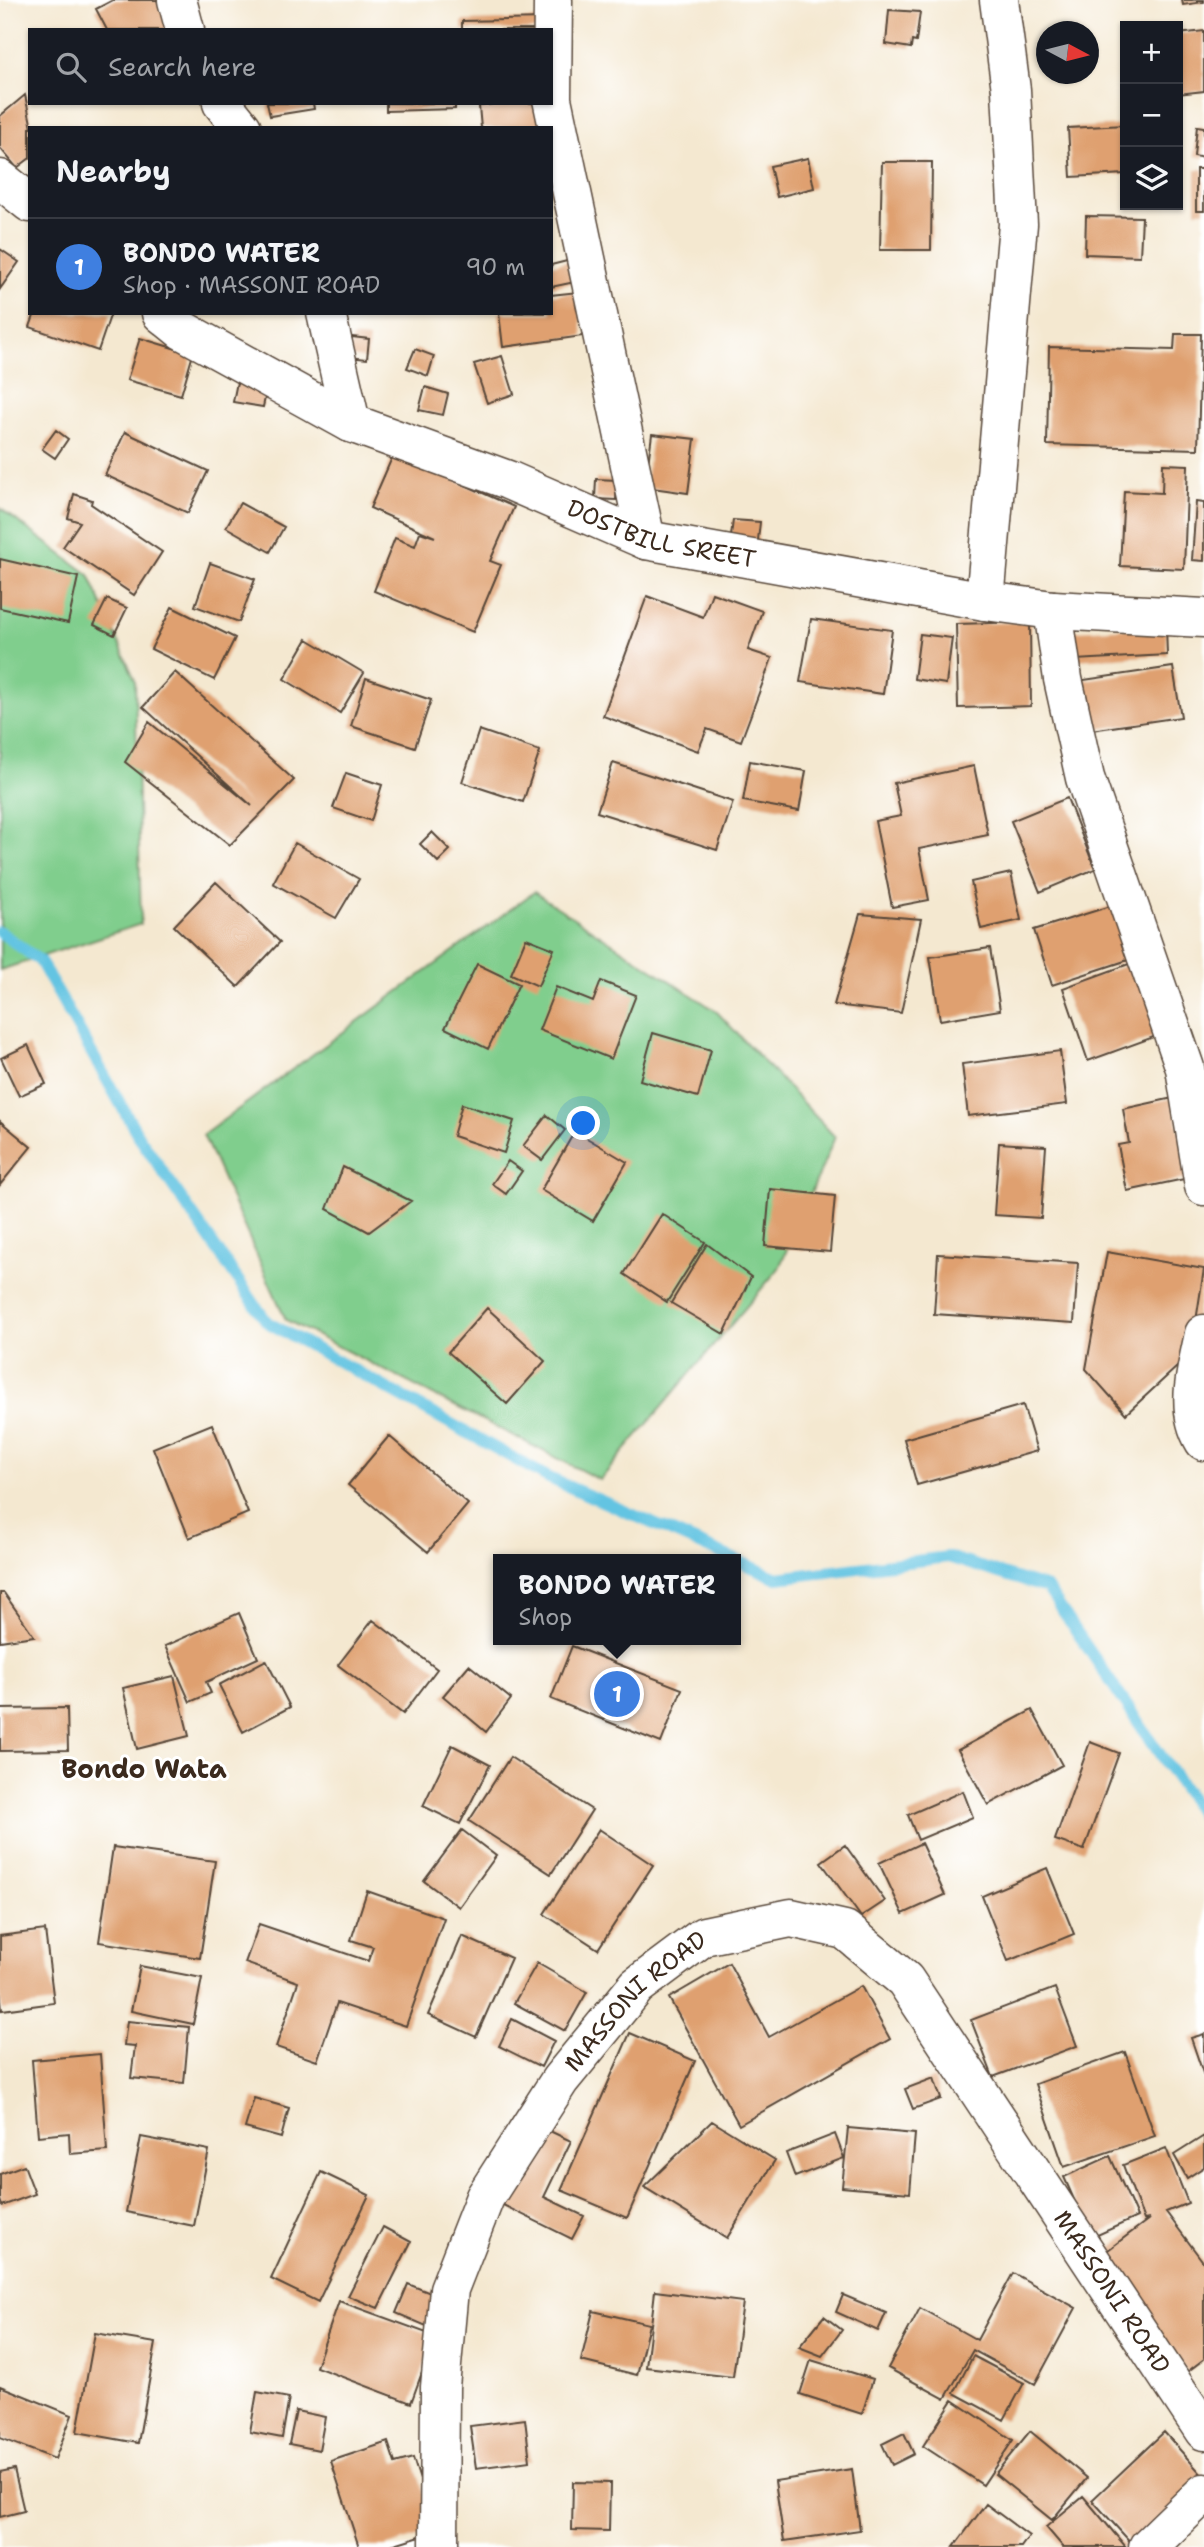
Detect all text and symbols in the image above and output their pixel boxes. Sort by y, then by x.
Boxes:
north arrow [1036,21,1099,84]
map controls [1120,21,1183,210]
button: + [1120,21,1183,84]
search box [28,28,553,105]
icon: search [52,48,90,86]
text: Search here [108,49,257,84]
button: − [1120,84,1183,147]
button: layers [1120,147,1183,210]
text: Nearby [56,151,171,192]
text: BONDO WATER [123,235,320,270]
text: 1 [74,252,84,282]
text: 90 m [465,252,525,282]
text: Shop · MASSONI ROAD [123,270,380,300]
street label: DOSTBILL SREET [562,492,759,576]
your location [566,1106,600,1140]
popup [493,1554,741,1645]
text: BONDO WATER [519,1567,715,1602]
text: Shop [519,1602,572,1632]
pin: 1 [594,1668,640,1720]
district label: Bondo Wata [61,1751,227,1786]
street label: MASSONI ROAD [557,1924,713,2078]
street label: MASSONI ROAD [1046,2204,1178,2380]

